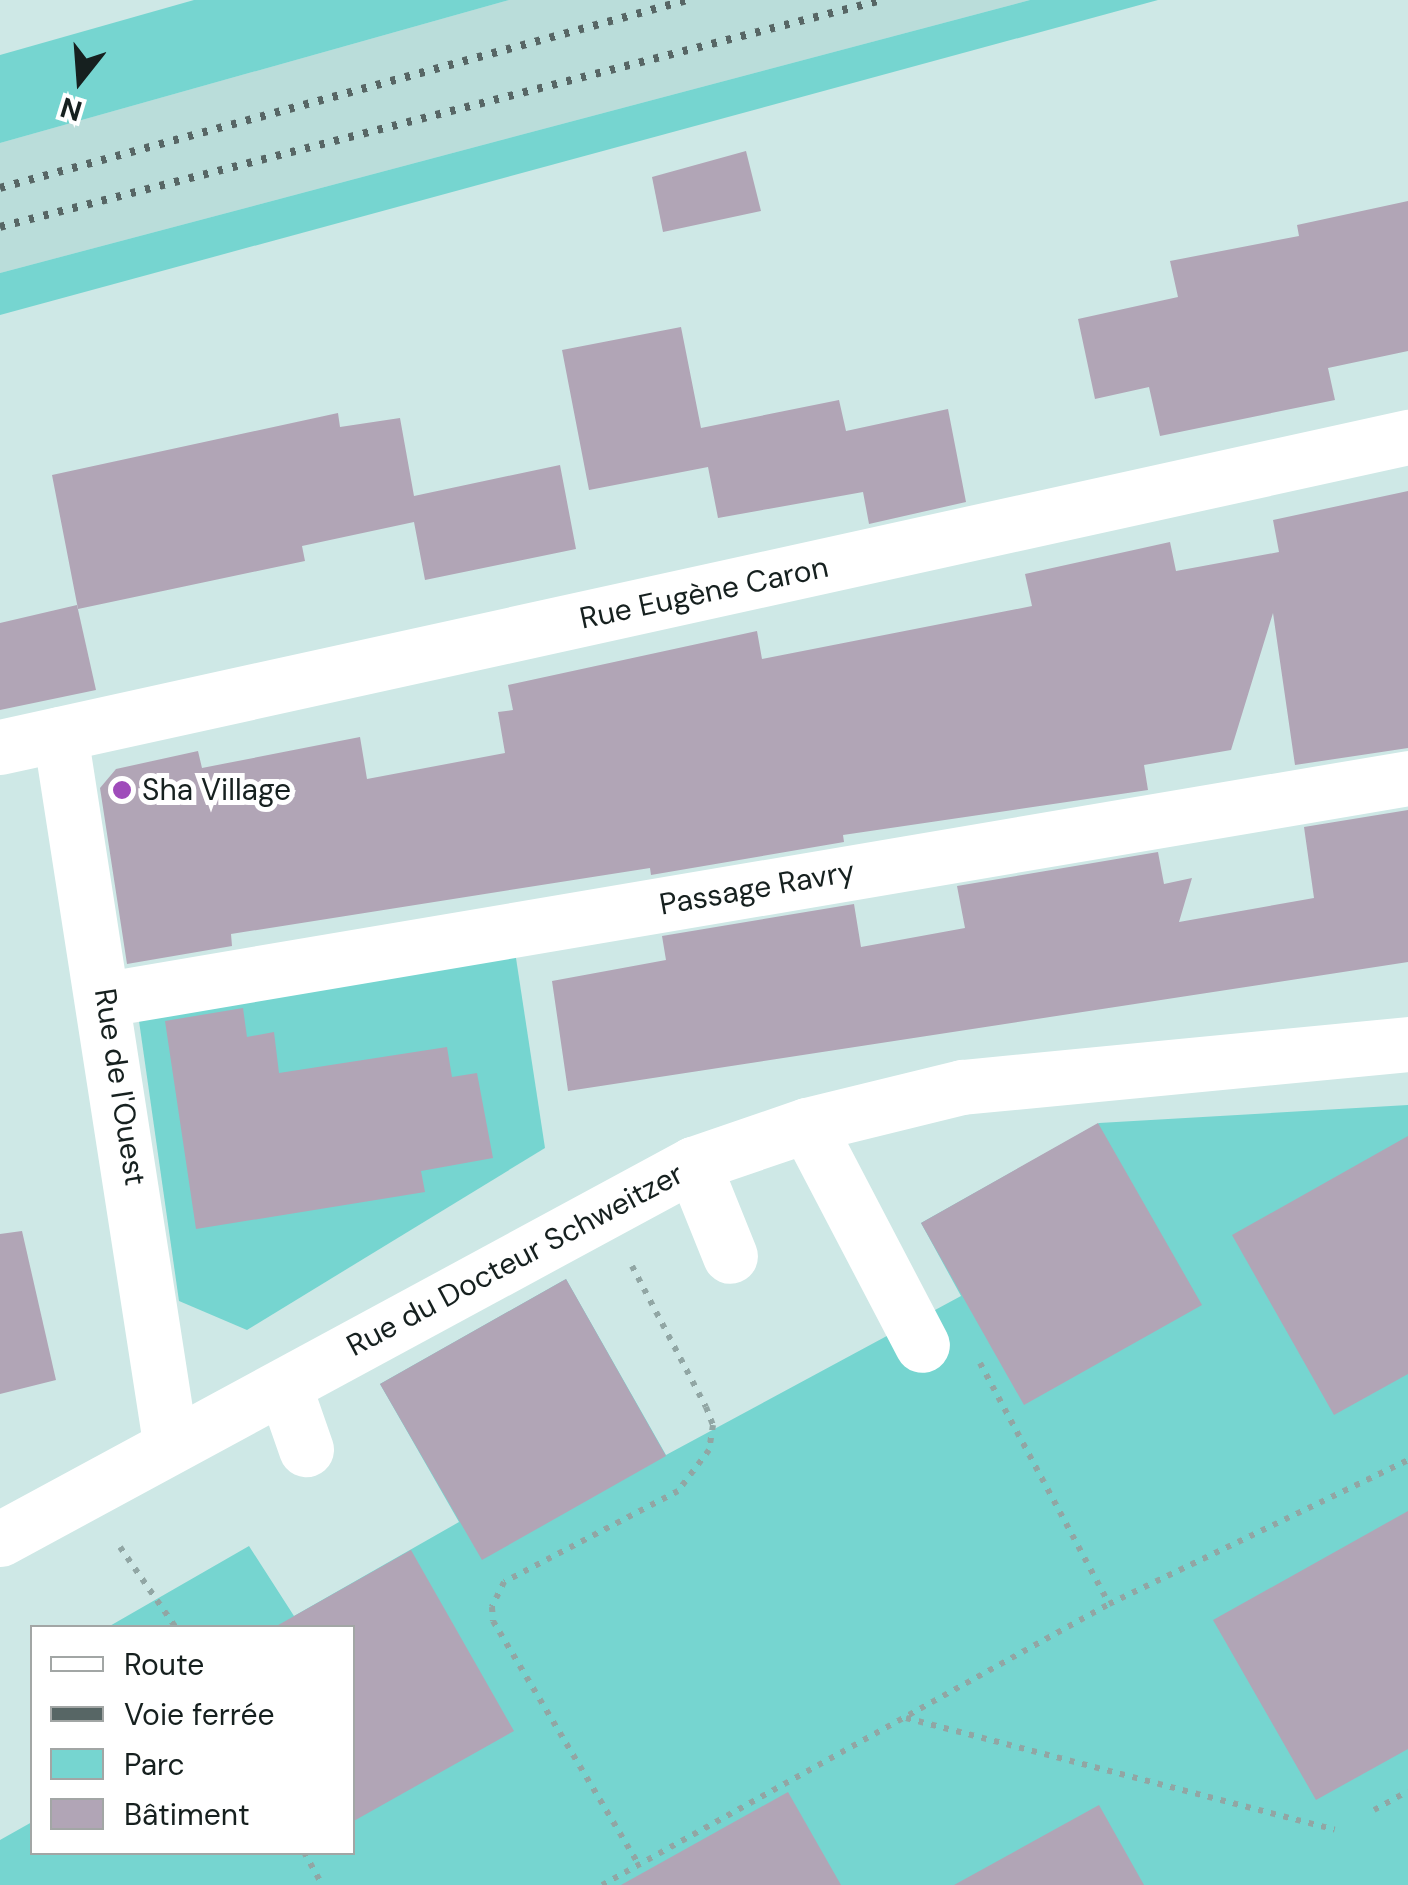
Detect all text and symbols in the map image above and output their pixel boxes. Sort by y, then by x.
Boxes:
north arrow [30,30,130,130]
text: N [56,88,86,130]
street label: Rue Eugène Caron [577,549,831,637]
place label: Sha Village [142,772,291,808]
marker: Sha Village [111,779,133,801]
street label: Passage Ravry [657,853,857,923]
street label: Rue de l'Ouest [87,986,153,1188]
street label: Rue du Docteur Schweitzer [341,1156,689,1364]
legend [30,1625,355,1855]
text: Route [124,1645,204,1684]
text: Voie ferrée [124,1695,274,1734]
text: Parc [124,1745,185,1784]
text: Bâtiment [124,1795,250,1834]

